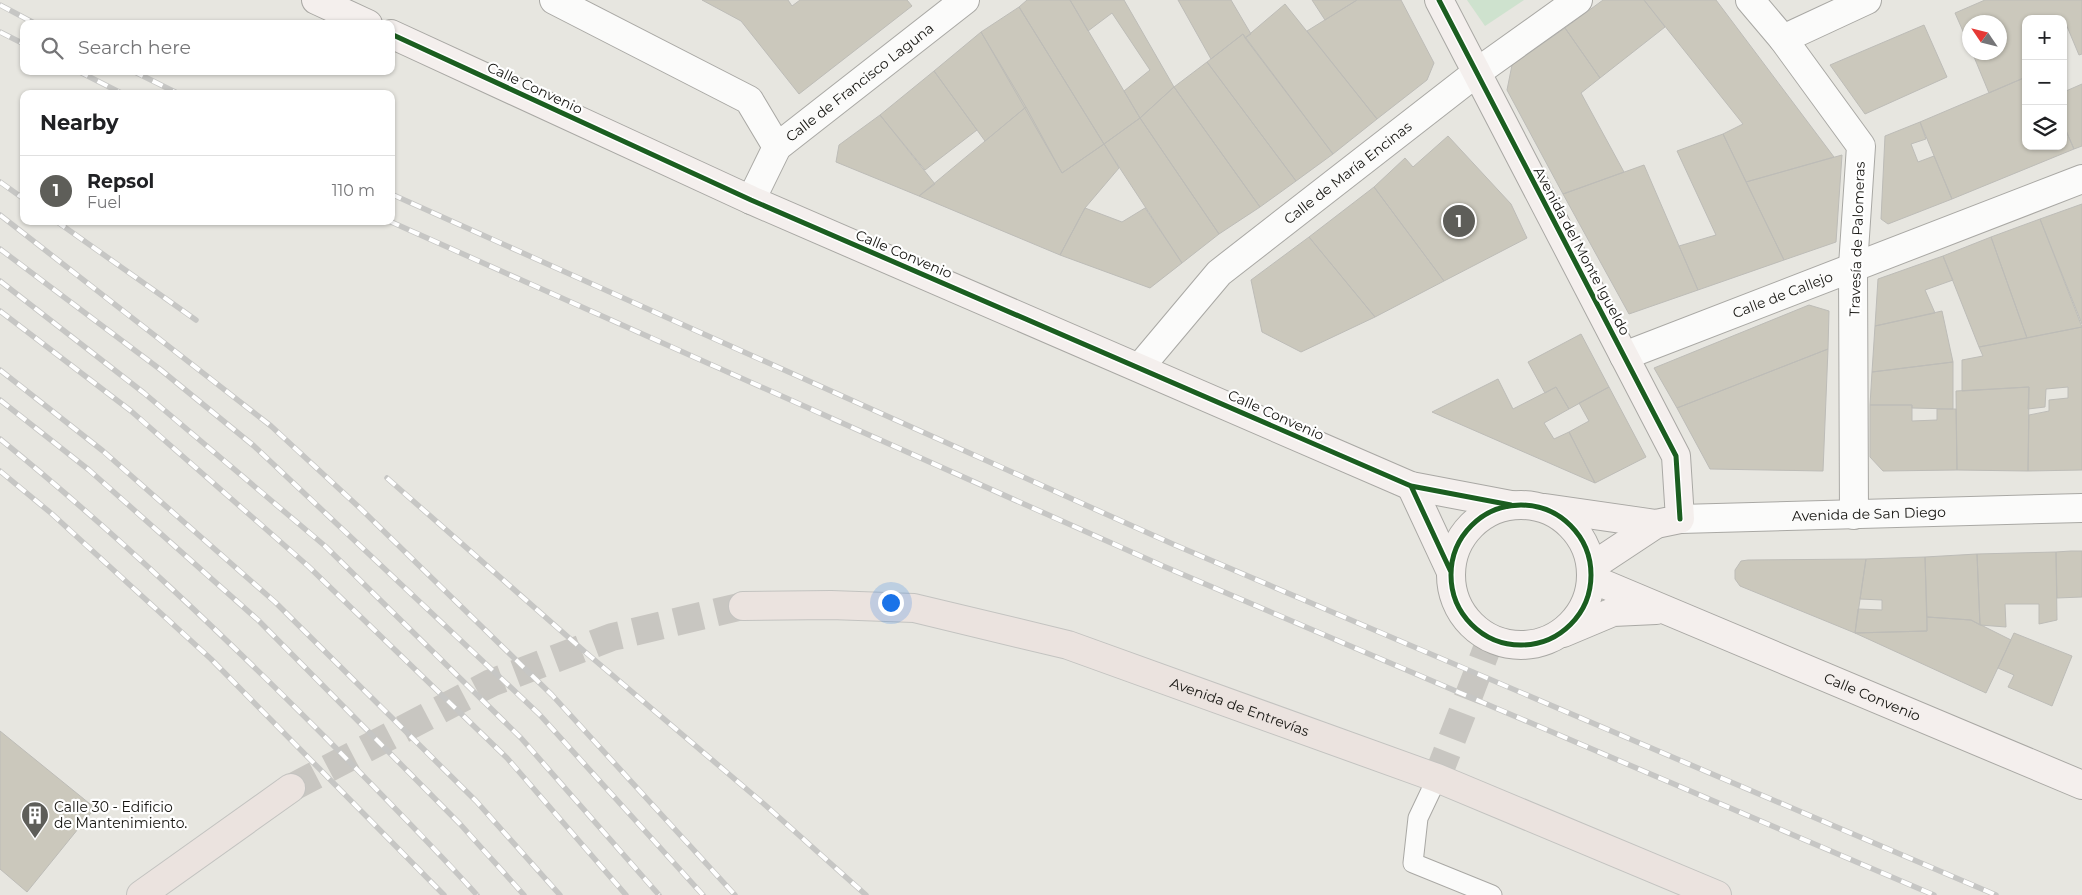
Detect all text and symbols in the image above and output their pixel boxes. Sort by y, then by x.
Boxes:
north arrow [1962,15,2007,60]
map controls [2022,15,2067,150]
button: + [2022,15,2067,60]
street label: Calle de Francisco Laguna [782,19,937,146]
search box [20,20,395,75]
icon: search [38,34,66,62]
text: Search here [78,36,191,59]
street label: Calle Convenio [484,58,586,118]
button: − [2022,60,2067,105]
button: layers [2022,105,2067,150]
text: Nearby [40,110,119,135]
street label: Calle de María Encinas [1280,117,1416,228]
street label: Travesía de Palomeras [1845,161,1869,317]
street label: Avenida del Monte Igueldo [1530,164,1634,339]
text: Repsol [87,170,154,193]
text: 1 [53,181,59,200]
text: 110 m [332,181,375,200]
text: Fuel [87,193,122,212]
pin: 1 [1443,202,1475,240]
street label: Calle Convenio [853,226,955,283]
street label: Calle de Callejo [1730,267,1835,322]
street label: Calle Convenio [1225,386,1327,444]
street label: Avenida de San Diego [1792,503,1946,525]
your location [878,590,904,616]
street label: Calle Convenio [1821,668,1924,725]
street label: Avenida de Entrevías [1168,674,1312,740]
place label: Calle 30 - Edificio de Mantenimiento. [54,798,187,832]
building icon: Calle 30 - Edificio de Mantenimiento. [20,800,50,839]

